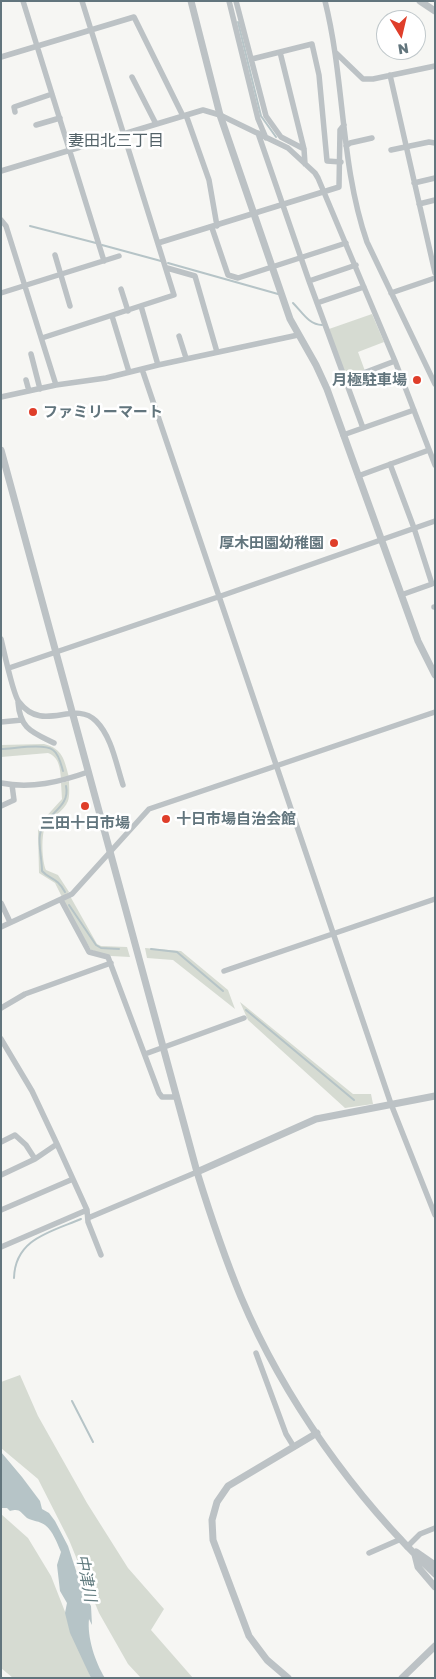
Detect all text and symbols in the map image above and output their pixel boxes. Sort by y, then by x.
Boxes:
north arrow [376,10,426,60]
text: N [397,40,410,59]
district label: 妻田北三丁目 [68,131,164,151]
place label: 月極駐車場 [332,371,407,389]
marker: 月極駐車場 [411,374,423,386]
place label: ファミリーマート [43,403,163,421]
marker: ファミリーマート [27,406,39,418]
place label: 厚木田園幼稚園 [219,534,324,552]
marker: 厚木田園幼稚園 [328,537,340,549]
marker: 三田十日市場 [79,800,91,812]
place label: 十日市場自治会館 [176,810,296,828]
marker: 十日市場自治会館 [160,813,172,825]
place label: 三田十日市場 [40,814,130,832]
water label: 中津川 [72,1553,100,1603]

